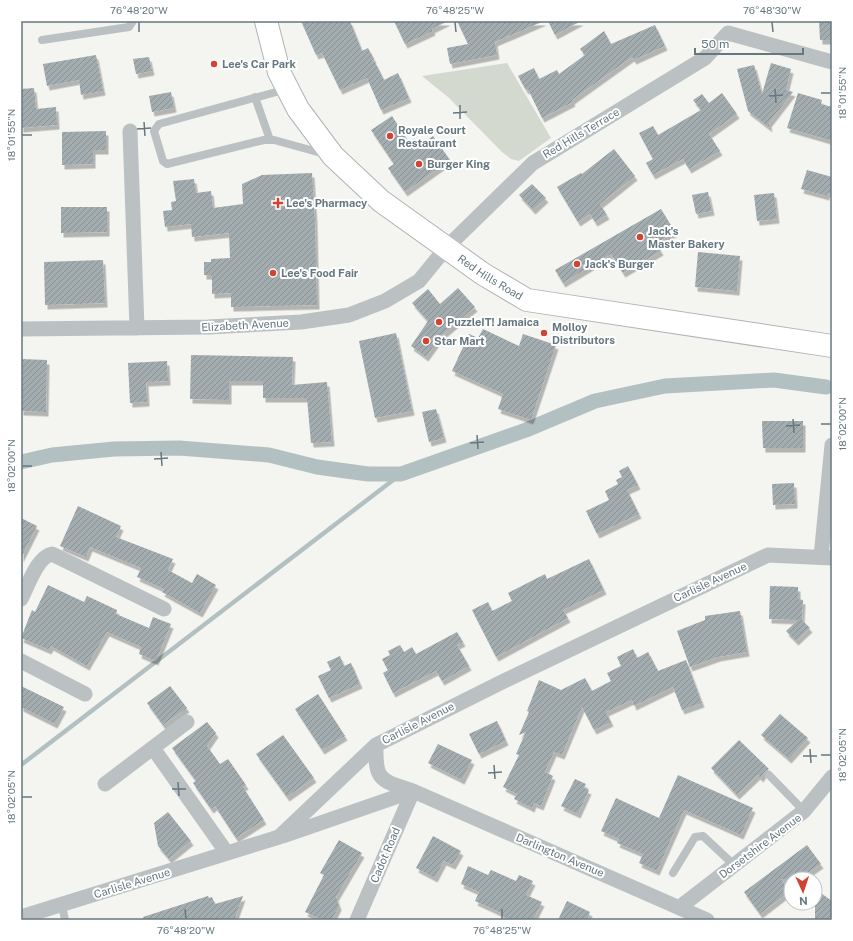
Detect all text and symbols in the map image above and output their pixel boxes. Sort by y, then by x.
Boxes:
text: 76°48'20"W [110,4,168,16]
text: 76°48'25"W [426,4,484,16]
text: 76°48'30"W [743,4,801,16]
scale bar [695,30,803,56]
text: 50 m [701,37,729,51]
place label: Lee's Car Park [222,58,296,70]
marker: Lee's Car Park [209,59,219,69]
text: 18°01'55"N [836,67,848,119]
street label: Red Hills Terrace [541,105,621,161]
text: 18°01'55"N [5,109,17,161]
place label: Royale Court Restaurant [398,124,466,149]
marker: Royale Court Restaurant [385,131,395,141]
place label: Burger King [427,158,490,170]
marker: Burger King [414,159,424,169]
place label: Lee's Pharmacy [286,197,368,209]
marker: Lee's Pharmacy [273,198,283,208]
place label: Jack's Master Bakery [648,225,726,250]
marker: Jack's Master Bakery [635,232,645,242]
street label: Red Hills Road [456,252,525,302]
place label: Jack's Burger [585,258,655,270]
marker: Jack's Burger [572,259,582,269]
place label: Lee's Food Fair [281,267,359,279]
marker: Lee's Food Fair [268,268,278,278]
place label: PuzzleIT! Jamaica [447,316,539,328]
street label: Elizabeth Avenue [201,317,289,333]
marker: PuzzleIT! Jamaica [434,317,444,327]
place label: Molloy Distributors [552,321,615,346]
marker: Molloy Distributors [539,328,549,338]
place label: Star Mart [434,335,485,347]
marker: Star Mart [421,336,431,346]
text: 18°02'00"N [836,397,848,451]
text: 18°02'00"N [5,439,17,493]
street label: Carlisle Avenue [672,560,748,604]
street label: Carlisle Avenue [380,700,456,746]
text: 18°02'05"N [836,728,848,782]
text: 18°02'05"N [5,770,17,824]
street label: Dorsetshire Avenue [717,811,803,881]
street label: Cadot Road [368,825,402,885]
street label: Darlington Avenue [514,831,606,879]
street label: Carlisle Avenue [92,866,172,900]
north arrow [783,871,823,911]
text: N [799,895,808,907]
text: 76°48'20"W [157,924,215,936]
text: 76°48'25"W [473,924,531,936]

